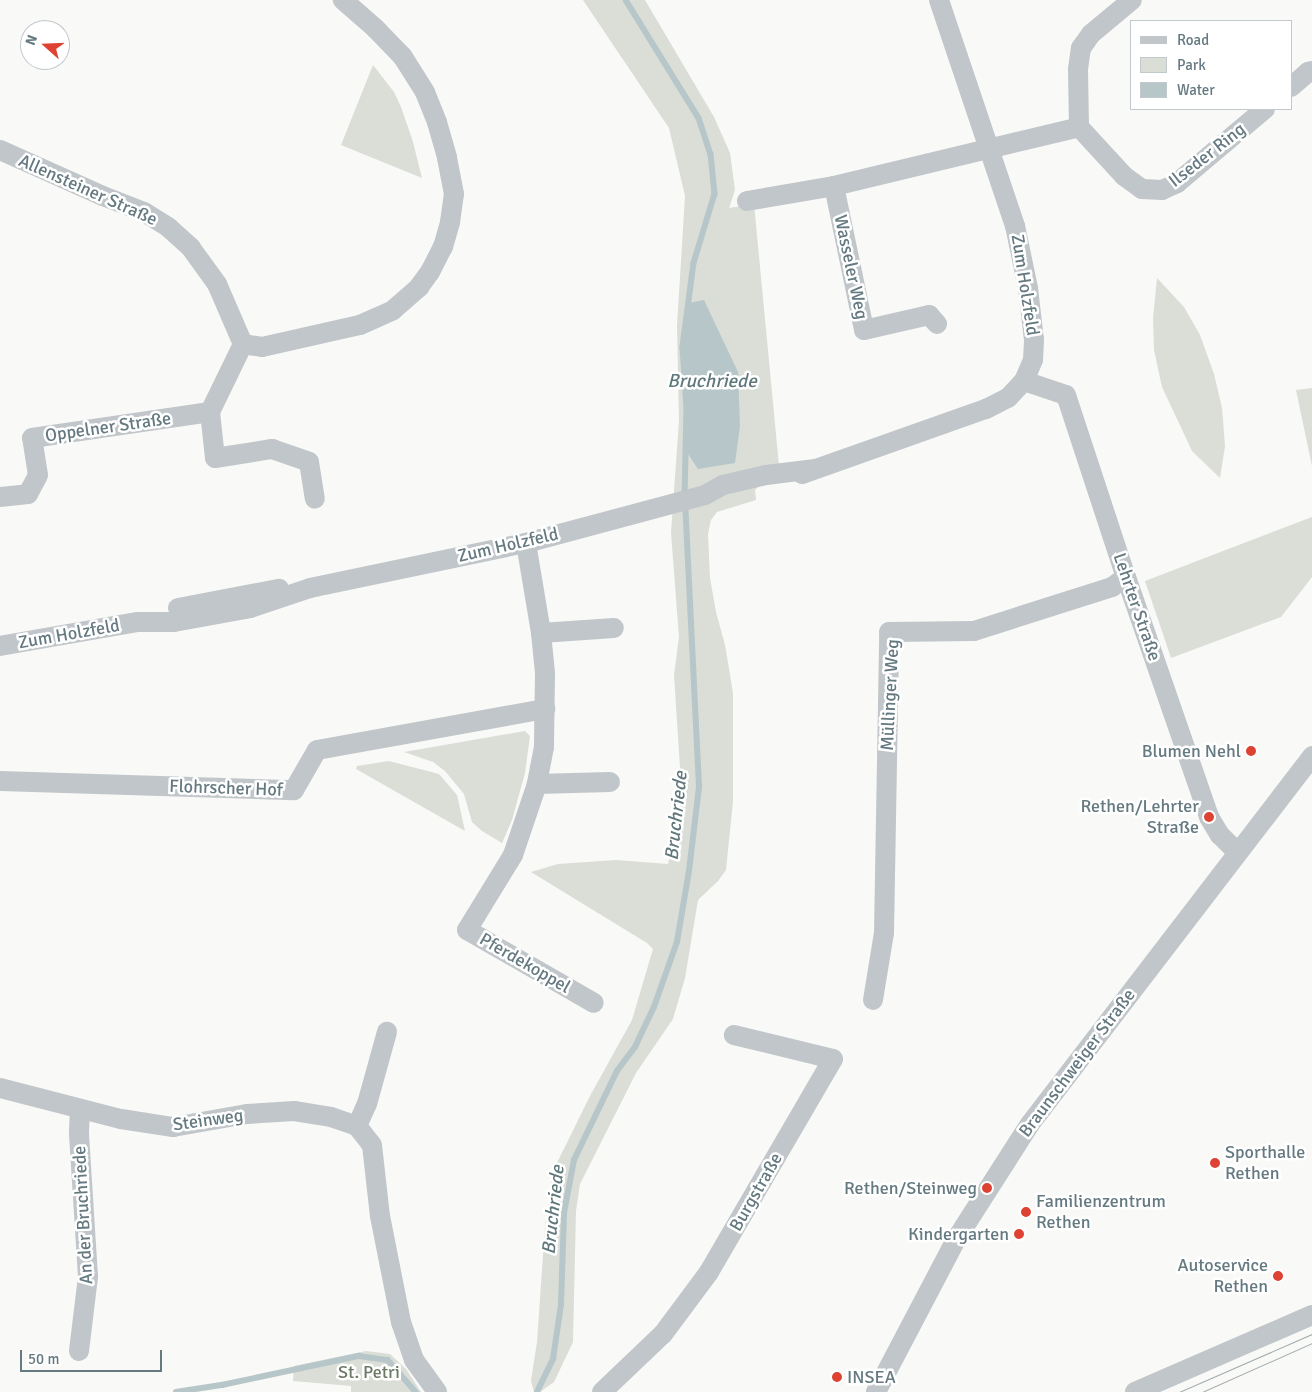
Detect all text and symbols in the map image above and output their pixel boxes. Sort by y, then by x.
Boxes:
north arrow [20,20,70,70]
legend [1130,20,1292,110]
text: Road [1177,31,1209,49]
text: N [22,33,41,48]
text: Park [1177,56,1206,74]
text: Water [1177,81,1215,99]
street label: Ilseder Ring [1164,118,1250,192]
street label: Allensteiner Straße [15,150,161,230]
street label: Wasseler Weg [829,213,873,321]
street label: Zum Holzfeld [1006,233,1044,337]
water label: Bruchriede [667,371,757,393]
street label: Oppelner Straße [44,407,172,447]
street label: Zum Holzfeld [456,523,560,567]
street label: Lehrter Straße [1108,550,1166,664]
street label: Zum Holzfeld [17,614,121,654]
street label: Müllinger Weg [876,639,904,751]
place label: Blumen Nehl [1142,740,1241,762]
marker: Blumen Nehl [1245,745,1257,757]
water label: Bruchriede [661,770,693,862]
street label: Flohrscher Hof [169,775,283,801]
place label: Rethen/Lehrter Straße [1080,796,1199,839]
marker: Rethen/Lehrter Straße [1203,811,1215,823]
street label: Pferdekoppel [476,928,574,998]
street label: Braunschweiger Straße [1014,985,1140,1141]
street label: Steinweg [171,1104,245,1136]
place label: Sporthalle Rethen [1225,1142,1305,1184]
street label: An der Bruchriede [69,1145,97,1285]
street label: Burgstraße [725,1149,787,1235]
marker: Sporthalle Rethen [1209,1157,1221,1169]
water label: Bruchriede [538,1164,570,1256]
place label: Rethen/Steinweg [844,1177,977,1199]
marker: Rethen/Steinweg [981,1182,993,1194]
place label: Familienzentrum Rethen [1036,1191,1166,1234]
marker: Familienzentrum Rethen [1020,1206,1032,1218]
place label: Kindergarten [908,1223,1009,1245]
marker: Kindergarten [1013,1228,1025,1240]
place label: Autoservice Rethen [1178,1255,1268,1298]
marker: Autoservice Rethen [1272,1270,1284,1282]
scale bar [22,1340,165,1372]
text: 50 m [28,1350,59,1368]
park label: St. Petri [338,1361,400,1383]
place label: INSEA [847,1366,896,1388]
marker: INSEA [831,1371,843,1383]

